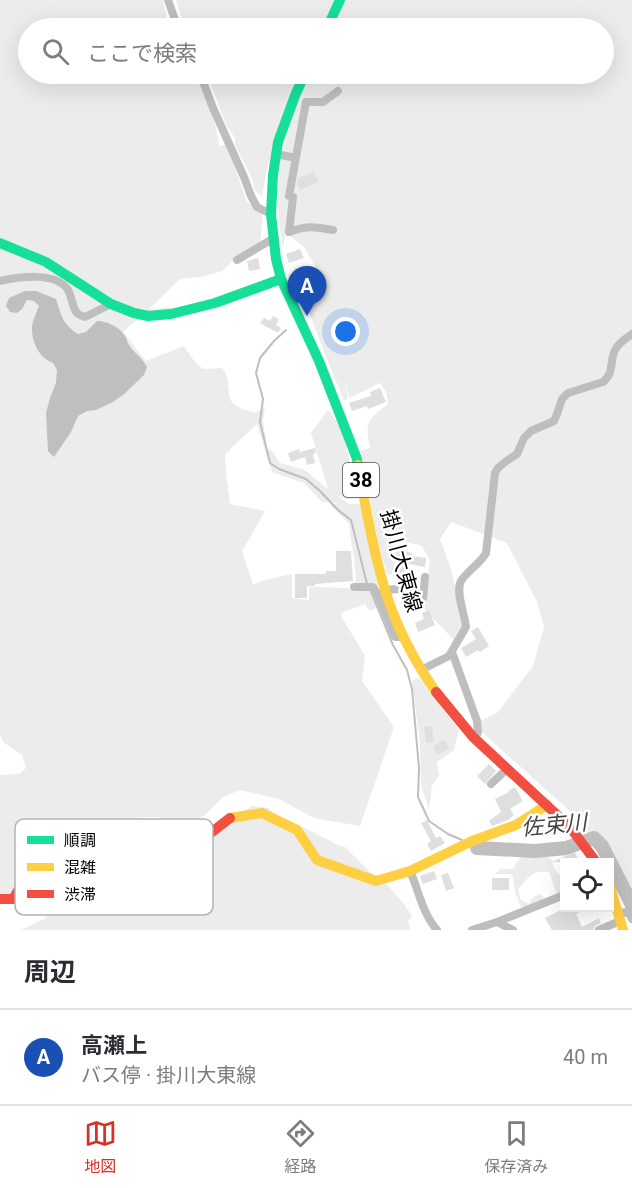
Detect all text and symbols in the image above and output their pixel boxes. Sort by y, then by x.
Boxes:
search box [18,18,614,84]
icon: search [39,35,72,68]
text: ここで検索 [87,41,197,66]
pin: A [288,266,326,316]
your location [331,317,360,346]
road number: 38 [343,463,379,497]
street label: 掛川大東線 [376,507,426,615]
water label: 佐束川 [520,809,590,840]
legend [15,819,213,915]
text: 順調 [64,831,96,850]
text: 混雑 [64,858,96,877]
map controls [560,858,614,912]
button: locate [560,858,614,912]
text: 渋滞 [64,885,96,904]
text: 周辺 [24,957,76,987]
text: 高瀬上 [81,1033,147,1058]
text: A [37,1045,50,1069]
text: 40 m [563,1045,608,1069]
text: バス停 · 掛川大東線 [81,1063,256,1087]
tab: 地図 [84,1117,117,1177]
tab: 経路 [284,1117,317,1177]
tab: 保存済み [484,1117,548,1177]

